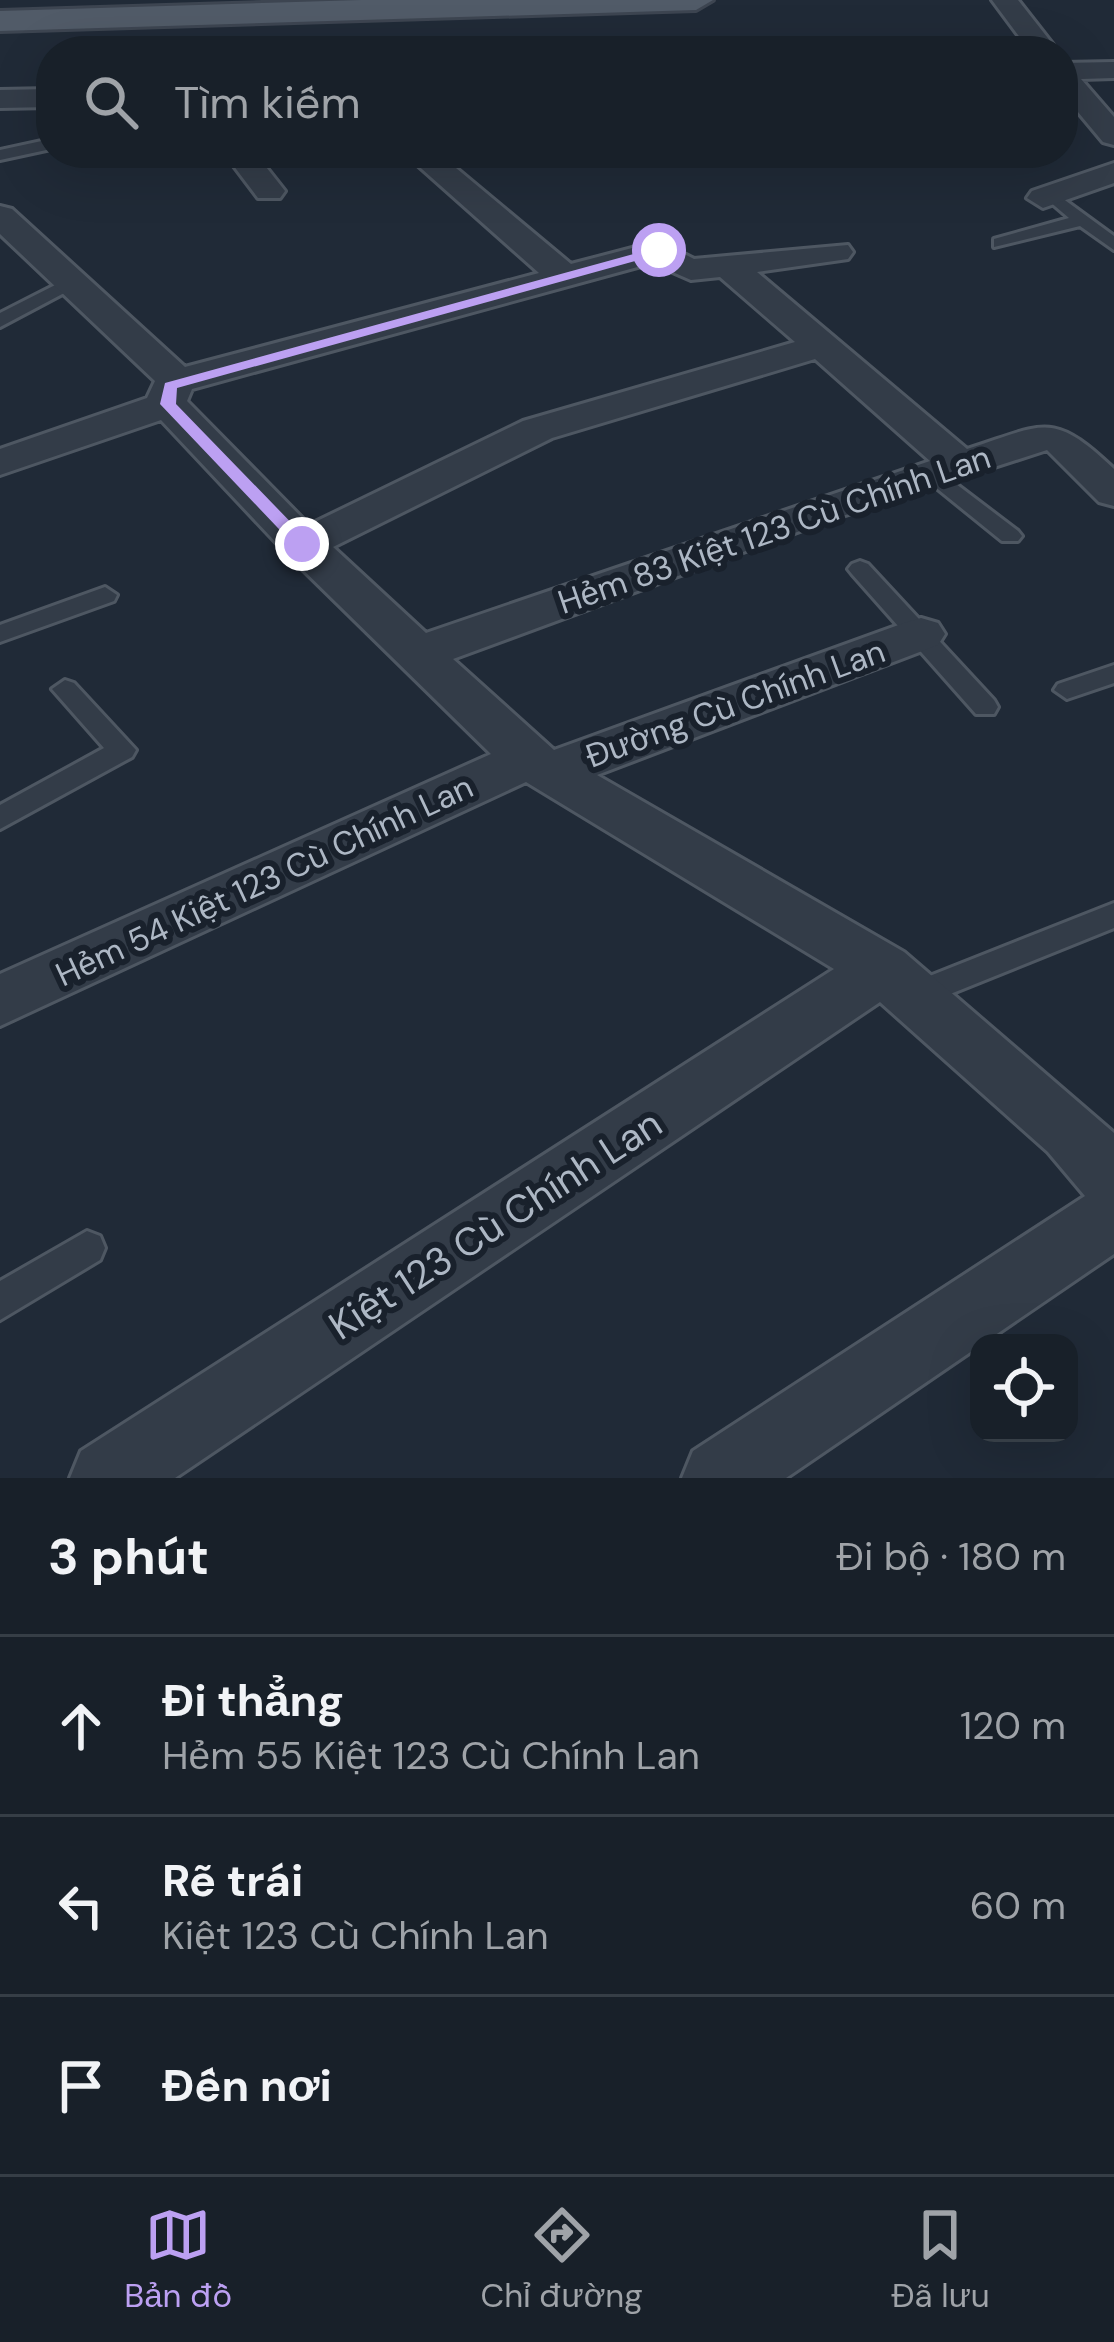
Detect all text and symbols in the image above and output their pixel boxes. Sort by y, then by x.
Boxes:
search box [36,36,1078,168]
icon: search [78,69,144,135]
text: Tìm kiếm [174,73,360,132]
route start [632,223,686,277]
street label: Hẻm 83 Kiệt 123 Cù Chính Lan [552,435,996,624]
route end [275,517,329,571]
street label: Đường Cù Chính Lan [580,629,891,778]
street label: Hẻm 54 Kiệt 123 Cù Chính Lan [49,765,480,996]
street label: Kiệt 123 Cù Chính Lan [319,1098,671,1351]
map controls [970,1334,1078,1442]
button: locate [970,1334,1078,1442]
text: 3 phút [48,1523,209,1590]
text: Đi bộ · 180 m [836,1531,1066,1582]
text: Đi thẳng [162,1671,344,1730]
icon: ahead [48,1693,114,1759]
text: 120 m [960,1700,1066,1751]
text: Hẻm 55 Kiệt 123 Cù Chính Lan [162,1730,700,1781]
text: Rẽ trái [162,1851,303,1910]
icon: left [48,1873,114,1939]
text: 60 m [970,1880,1066,1931]
text: Kiệt 123 Cù Chính Lan [162,1910,549,1961]
icon: arrive [48,2053,114,2119]
text: Đến nơi [162,2056,332,2115]
tab: Bản đồ [124,2202,232,2317]
tab: Chỉ đường [481,2202,643,2317]
tab: Đã lưu [891,2202,990,2317]

